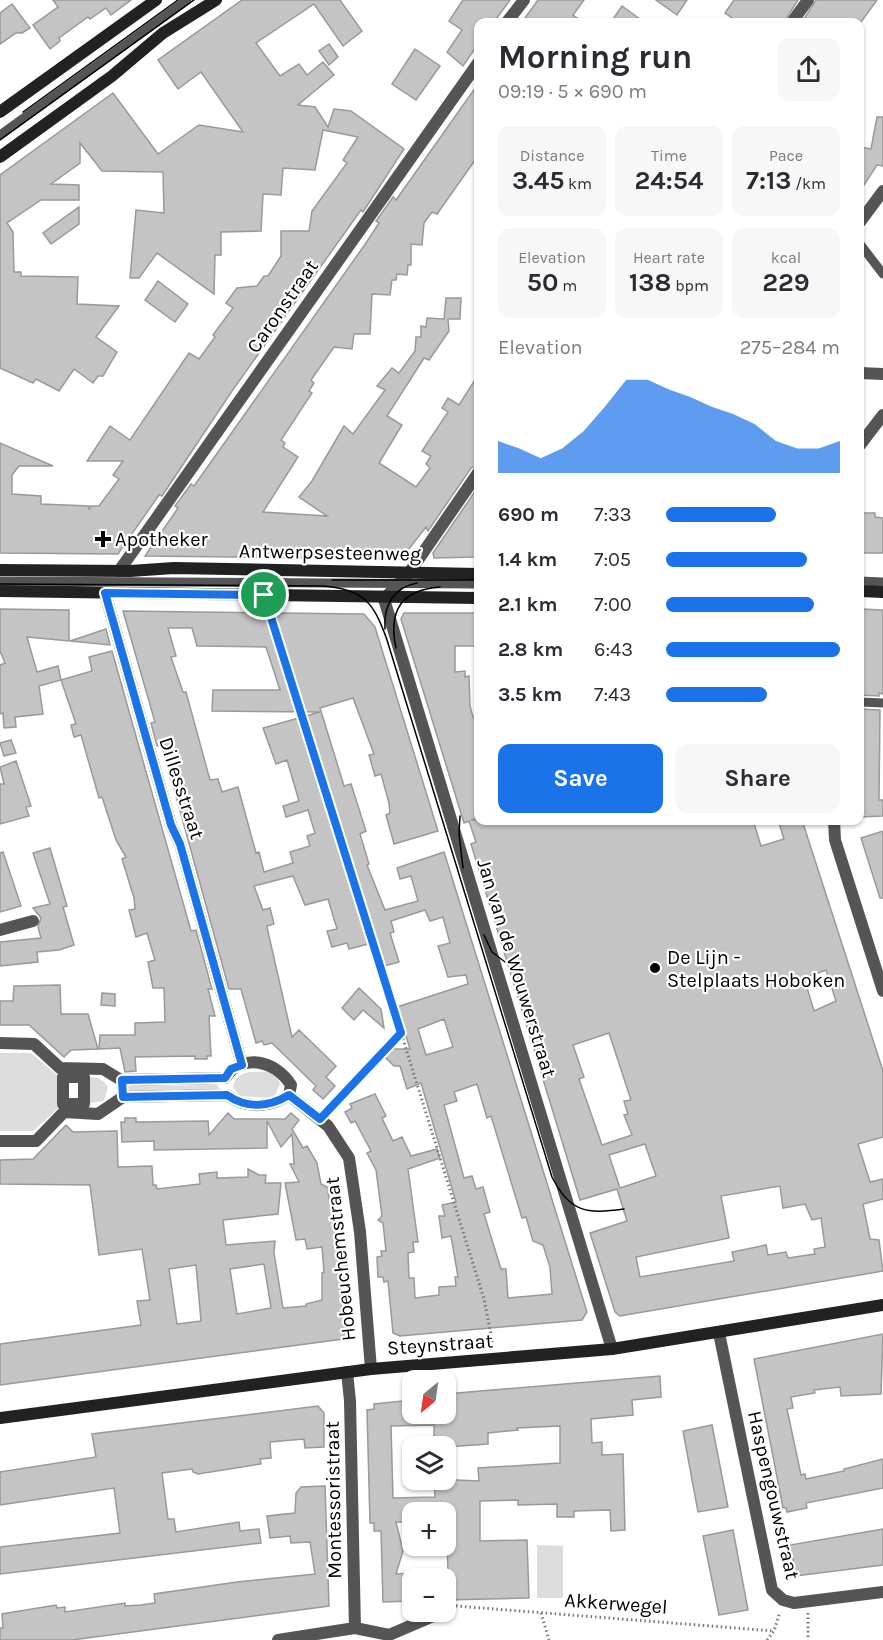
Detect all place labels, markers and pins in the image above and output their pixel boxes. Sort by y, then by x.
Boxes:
place label: Apotheker [115,528,209,551]
marker: Apotheker [96,532,110,546]
pin [238,569,289,620]
place label: De Lijn - Stelplaats Hoboken [667,946,845,992]
marker: De Lijn - Stelplaats Hoboken [648,961,662,975]

